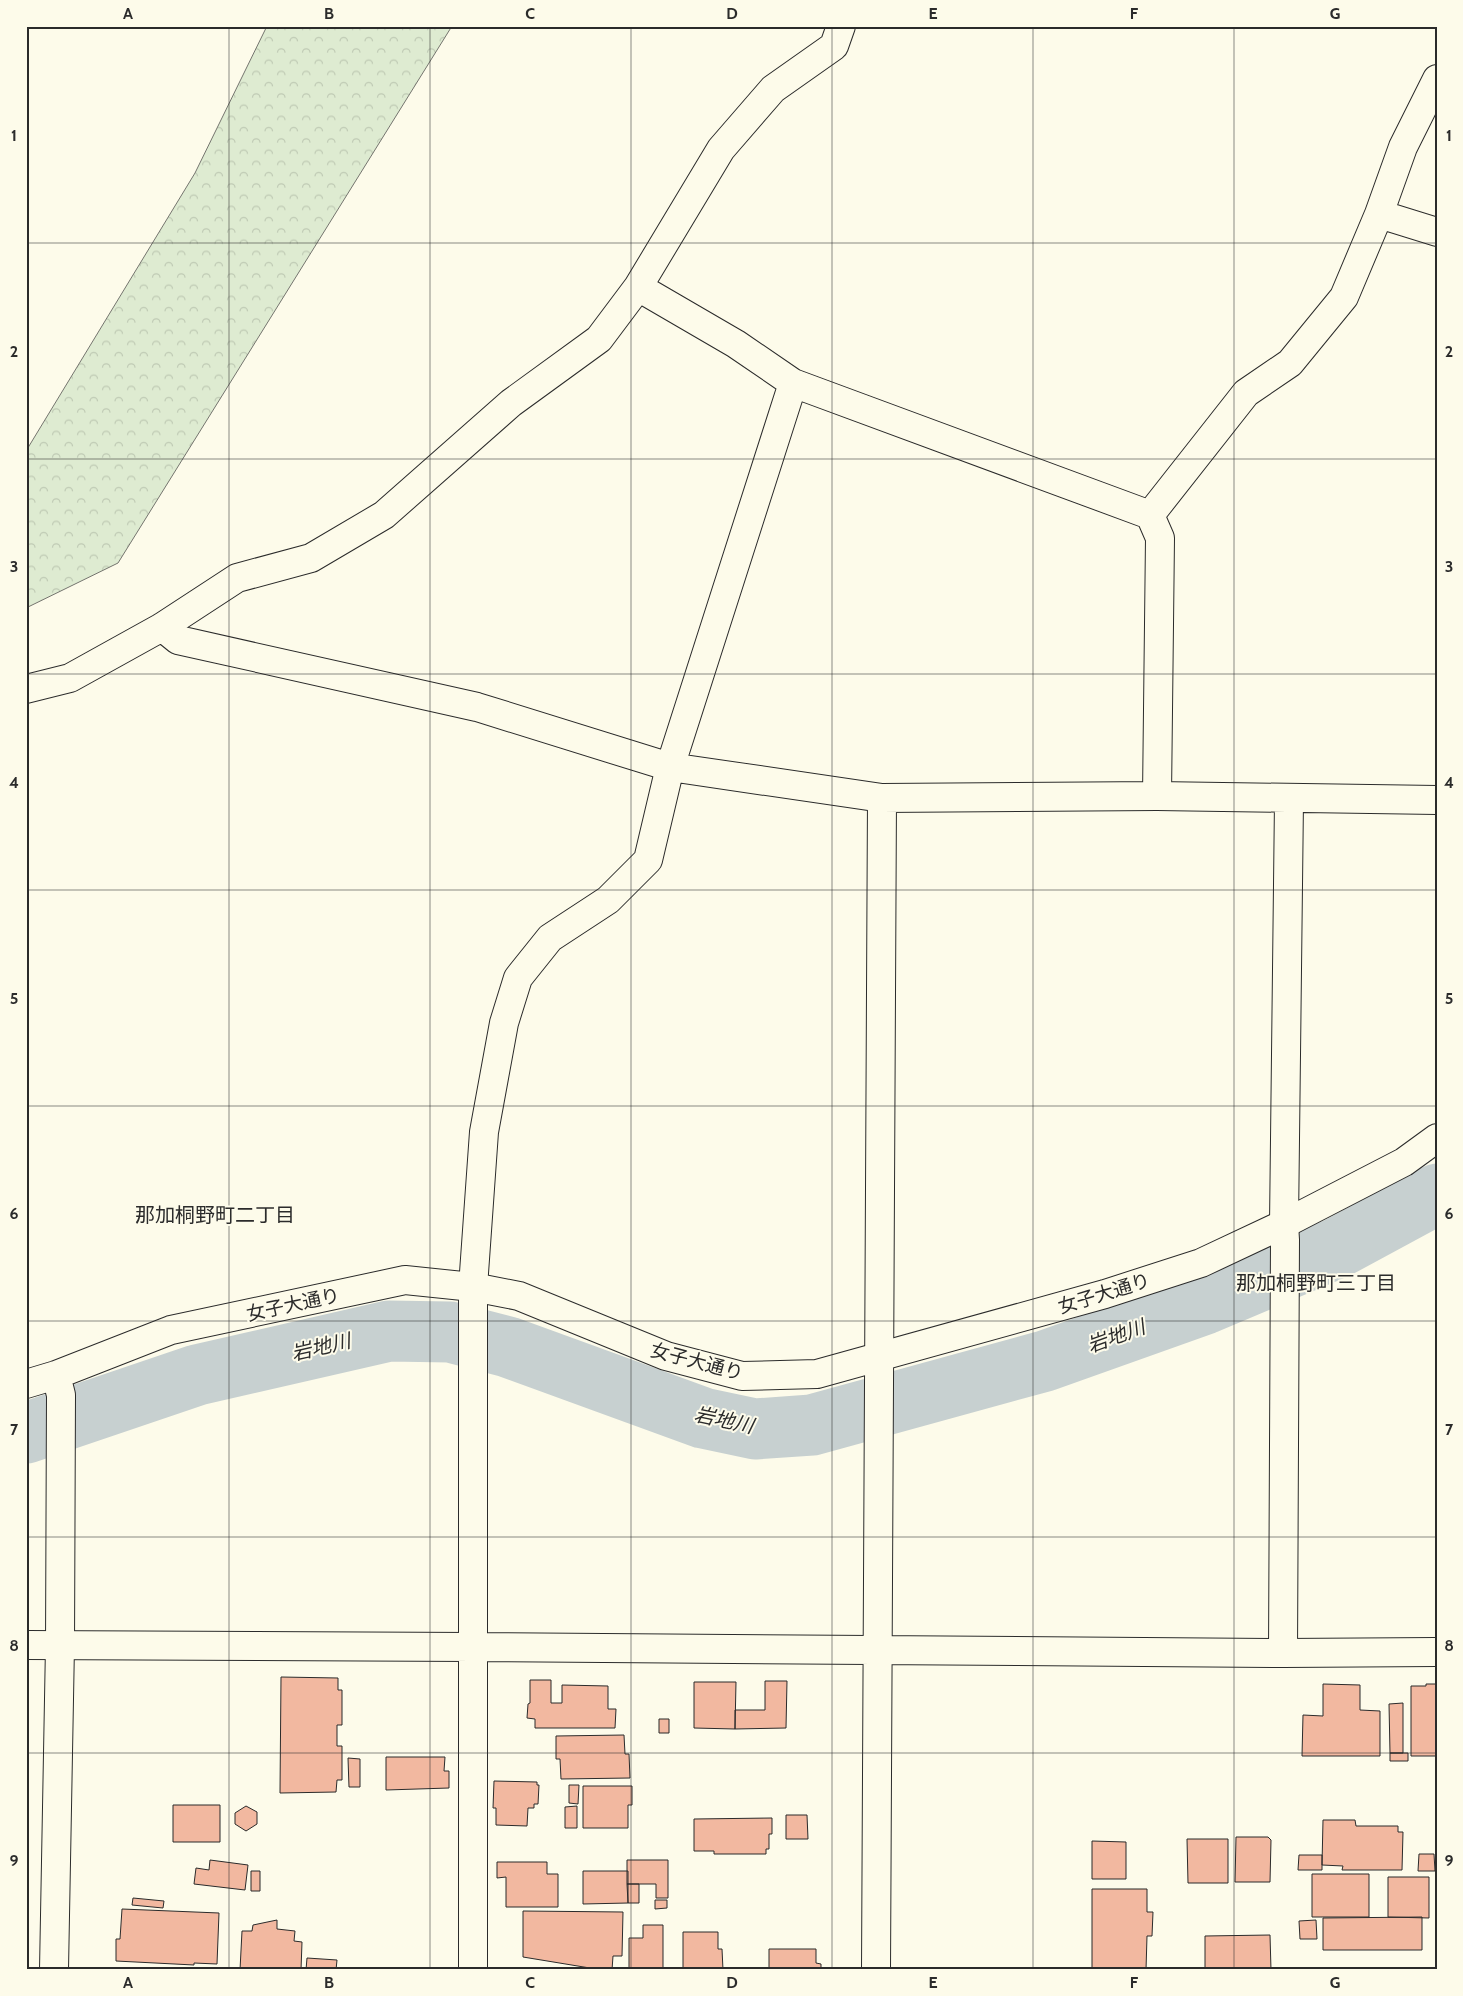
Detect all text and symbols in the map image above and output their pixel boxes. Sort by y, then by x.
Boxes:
text: A [123,4,133,23]
text: B [324,4,334,23]
text: C [525,4,535,23]
text: D [726,4,738,23]
text: E [928,4,938,23]
text: F [1130,4,1139,23]
text: G [1330,4,1340,23]
text: 1 [11,126,17,145]
text: 1 [1446,126,1452,145]
text: 2 [10,342,18,361]
text: 2 [1445,342,1453,361]
text: 3 [10,557,18,576]
text: 3 [1445,557,1453,576]
text: 4 [9,773,19,792]
text: 4 [1444,773,1454,792]
text: 5 [10,989,18,1008]
text: 5 [1445,989,1453,1008]
district label: 那加桐野町二丁目 [135,1203,295,1227]
text: 6 [10,1204,19,1223]
text: 6 [1445,1204,1454,1223]
street label: 女子大通り [1055,1269,1153,1318]
district label: 那加桐野町三丁目 [1236,1271,1396,1295]
street label: 女子大通り [244,1283,342,1326]
water label: 岩地川 [1084,1314,1150,1358]
water label: 岩地川 [289,1328,355,1365]
street label: 女子大通り [648,1338,746,1385]
water label: 岩地川 [692,1402,758,1438]
text: 7 [10,1420,19,1439]
text: 7 [1445,1420,1454,1439]
text: 8 [9,1636,19,1655]
text: 8 [1444,1636,1454,1655]
text: 9 [10,1851,19,1870]
text: 9 [1445,1851,1454,1870]
text: A [123,1973,133,1992]
text: B [324,1973,334,1992]
text: C [525,1973,535,1992]
text: D [726,1973,738,1992]
text: E [928,1973,938,1992]
text: F [1130,1973,1139,1992]
text: G [1330,1973,1340,1992]

